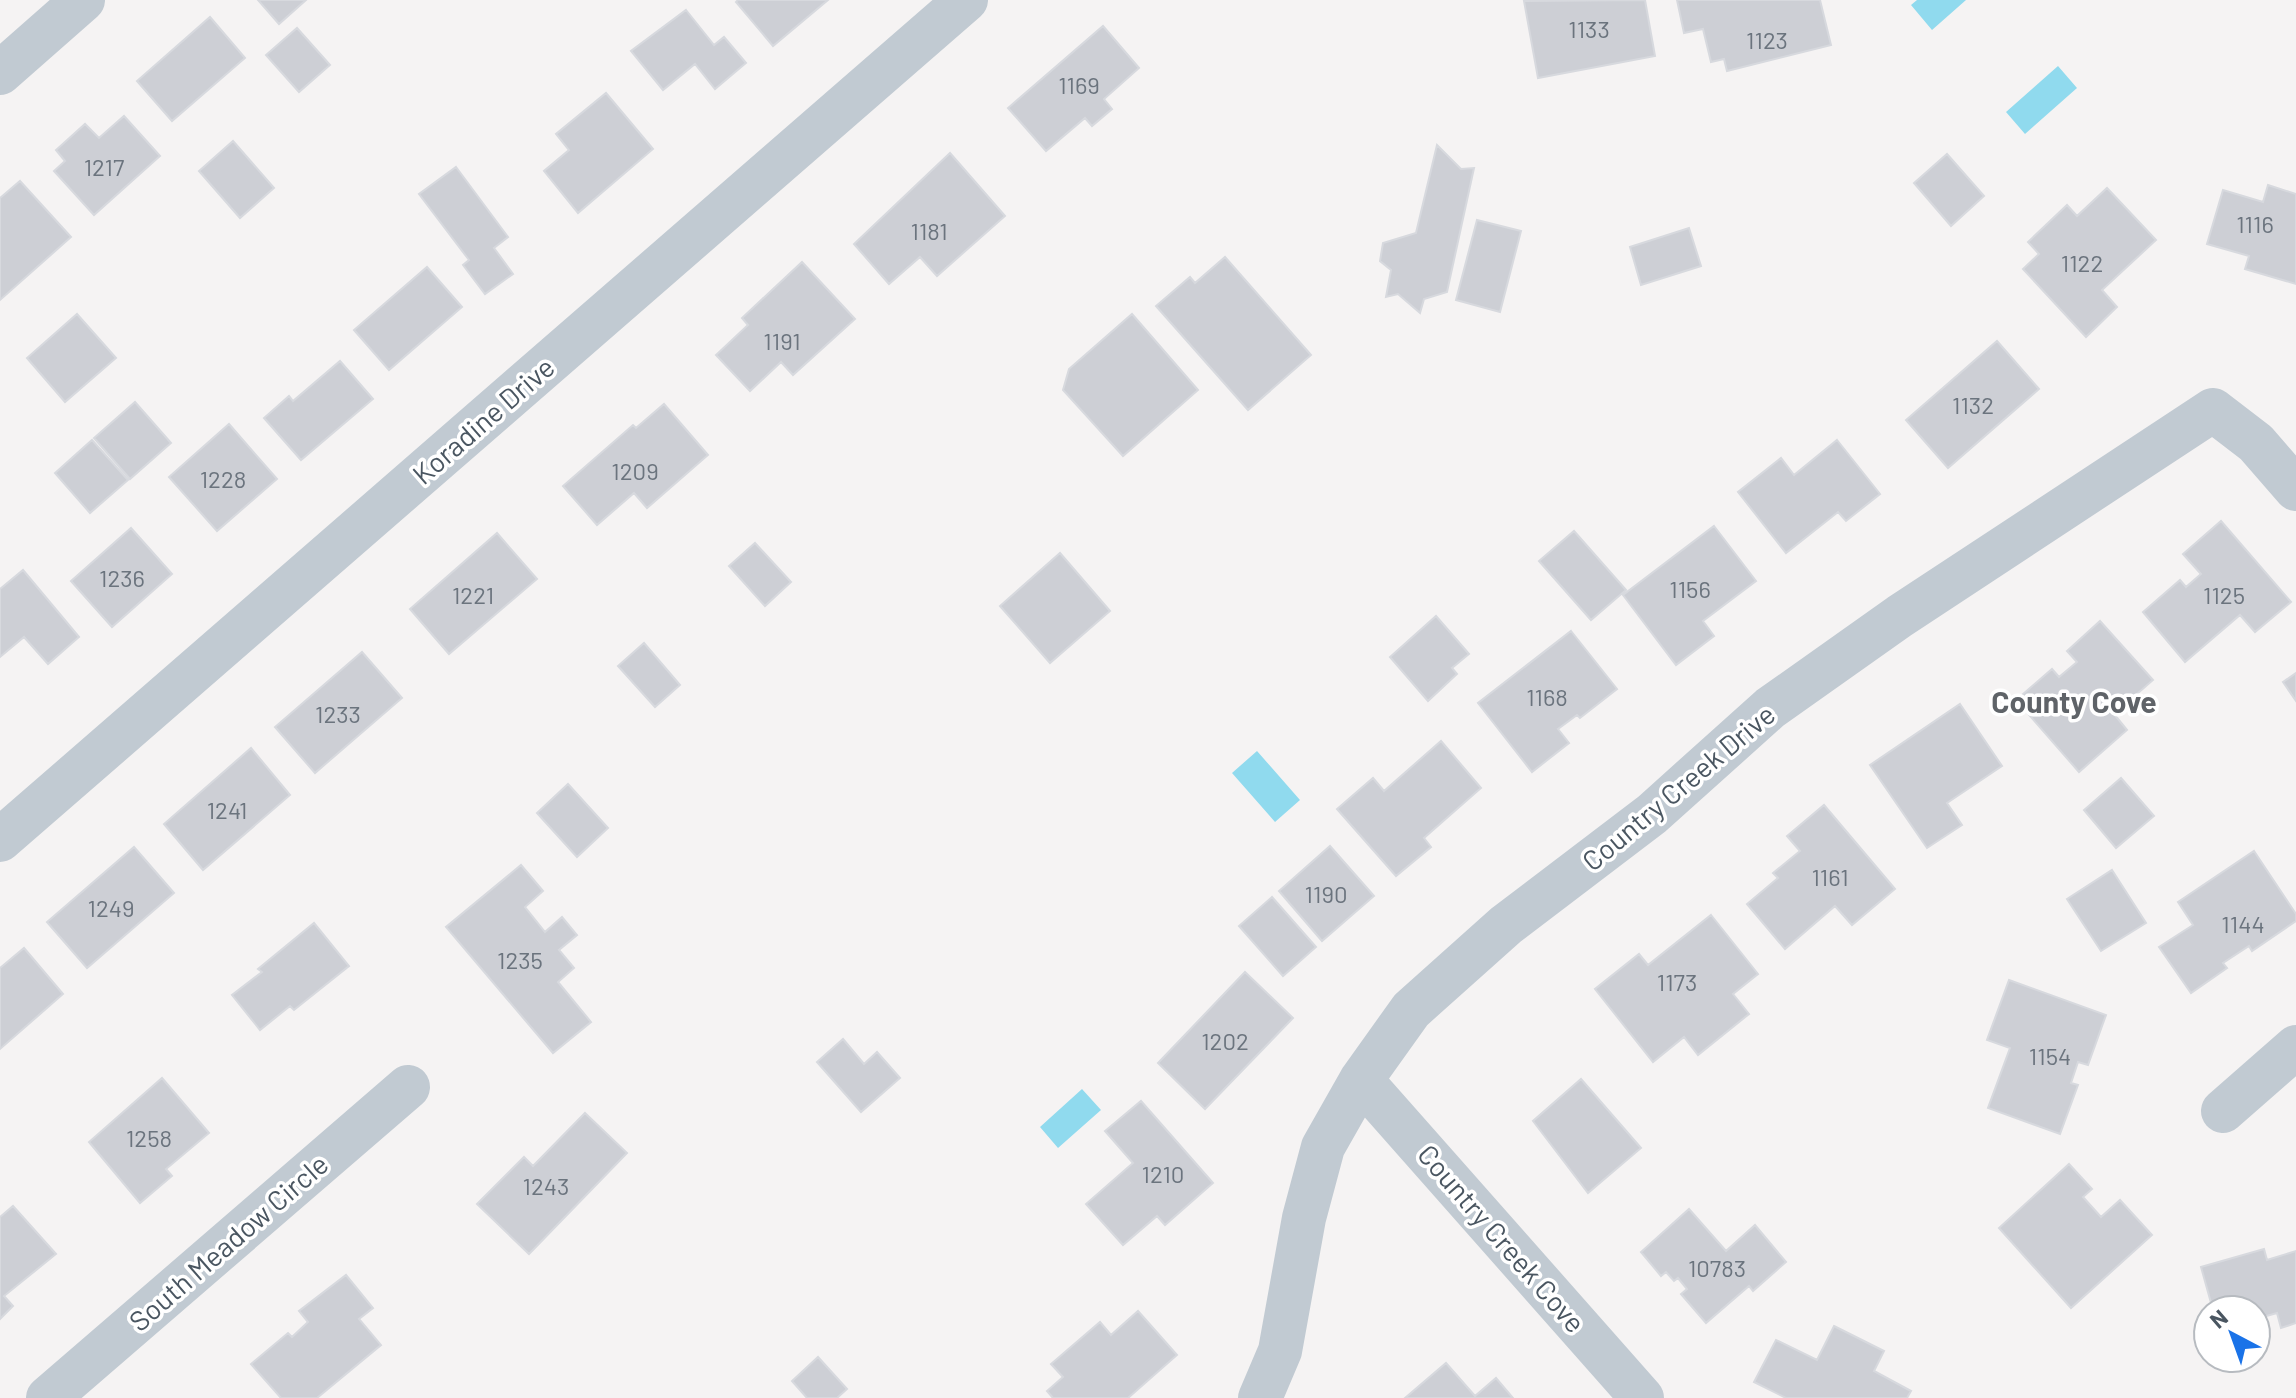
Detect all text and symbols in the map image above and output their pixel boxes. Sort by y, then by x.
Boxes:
house number: 1133 [1568,14,1610,43]
house number: 1123 [1746,25,1788,54]
house number: 1169 [1058,70,1100,99]
house number: 1217 [84,152,124,181]
house number: 1116 [2236,209,2274,238]
house number: 1181 [910,216,948,245]
house number: 1122 [2061,248,2103,277]
house number: 1191 [763,326,801,355]
street label: Koradine Drive [405,349,561,491]
house number: 1132 [1952,390,1994,419]
house number: 1209 [611,456,659,485]
house number: 1228 [200,464,246,493]
house number: 1236 [99,563,145,592]
house number: 1156 [1669,574,1711,603]
house number: 1221 [452,580,494,609]
house number: 1125 [2203,580,2245,609]
house number: 1168 [1526,682,1568,711]
district label: County Cove [1991,683,2157,719]
street label: Country Creek Drive [1575,697,1781,877]
house number: 1233 [315,699,361,728]
house number: 1241 [207,795,247,824]
house number: 1161 [1811,862,1849,891]
house number: 1190 [1305,879,1347,908]
house number: 1249 [88,893,135,922]
house number: 1144 [2221,909,2265,938]
house number: 1235 [497,945,543,974]
house number: 1173 [1657,967,1697,996]
house number: 1202 [1201,1026,1249,1055]
house number: 1154 [2029,1041,2071,1070]
house number: 1258 [126,1123,172,1152]
street label: Country Creek Cove [1411,1137,1593,1339]
street label: South Meadow Circle [122,1146,334,1338]
house number: 1210 [1142,1159,1184,1188]
house number: 1243 [523,1171,569,1200]
house number: 10783 [1688,1253,1746,1282]
north arrow [2192,1294,2272,1374]
text: N [2204,1304,2232,1333]

